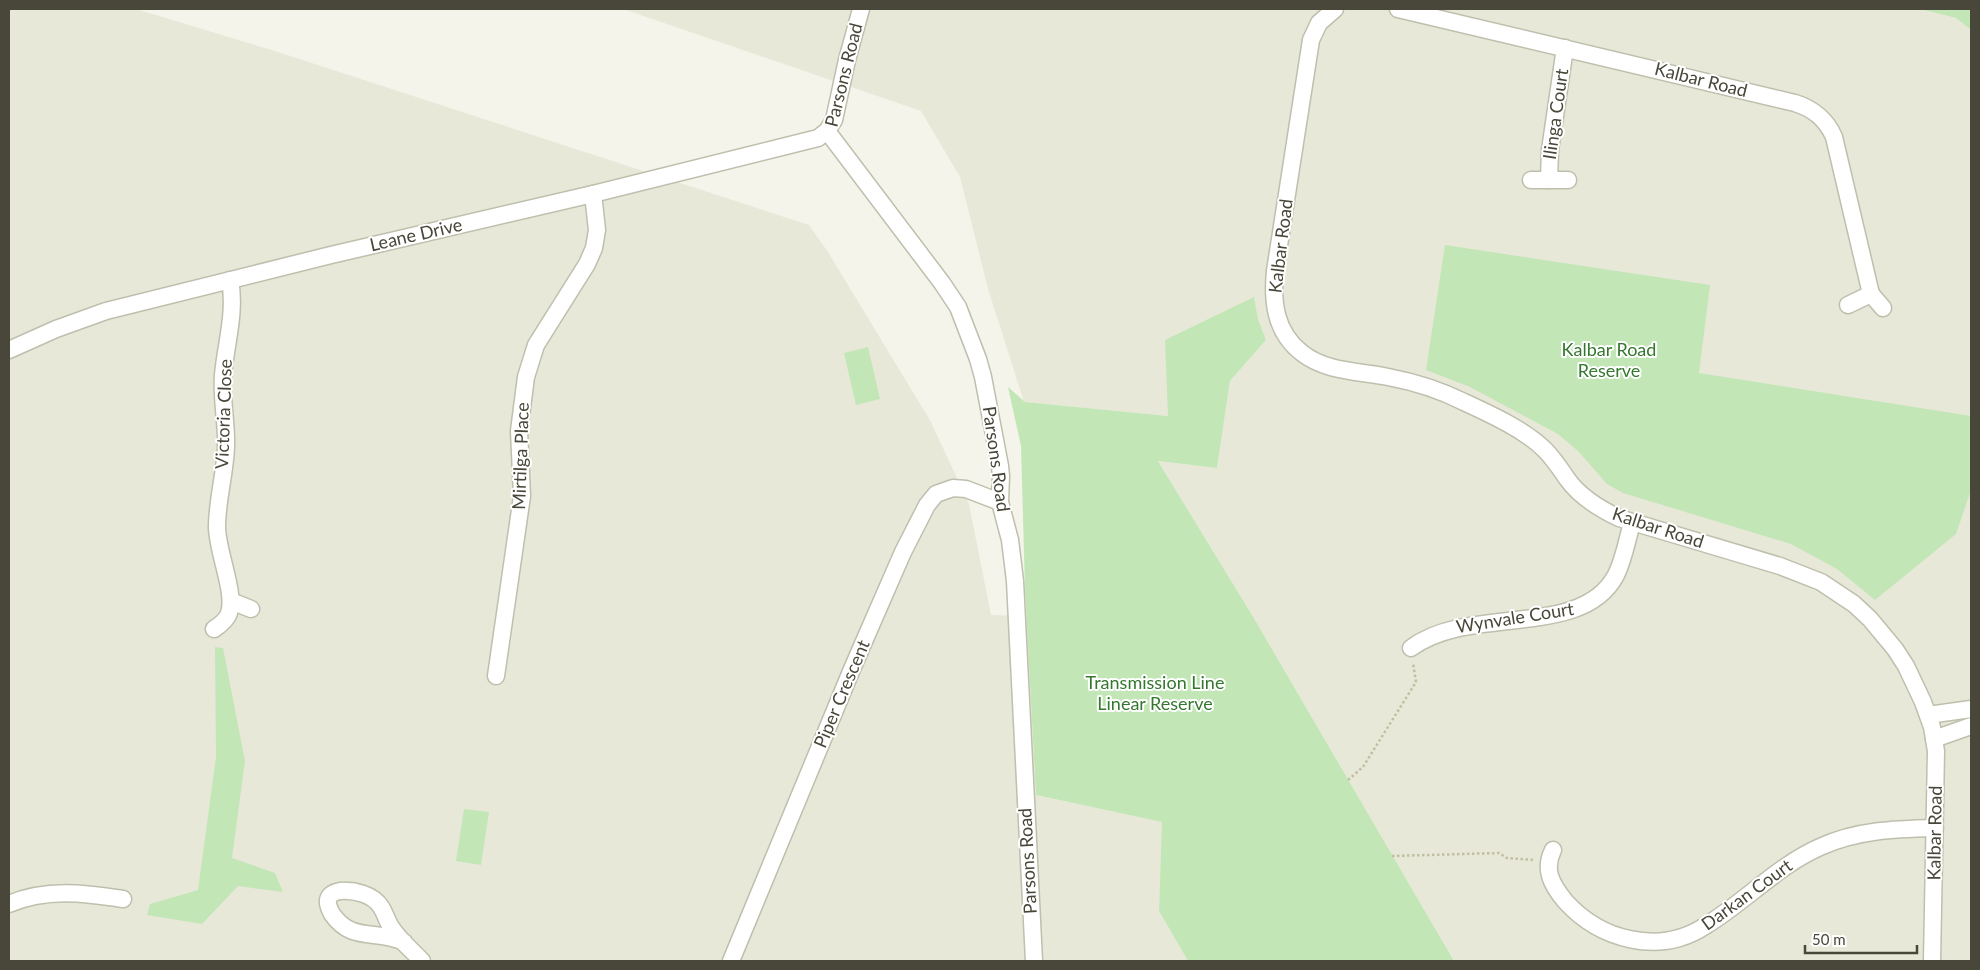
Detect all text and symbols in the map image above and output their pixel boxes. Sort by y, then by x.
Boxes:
street label: Parsons Road [819,21,867,129]
street label: Kalbar Road [1653,57,1750,101]
street label: Ilinga Court [1538,66,1572,161]
street label: Kalbar Road [1263,197,1297,294]
street label: Leane Drive [367,213,464,255]
park label: Kalbar Road Reserve [1562,338,1656,381]
street label: Victoria Close [210,359,236,469]
street label: Mirtilga Place [507,402,533,510]
street label: Parsons Road [979,405,1015,513]
street label: Kalbar Road [1610,502,1707,552]
street label: Wynvale Court [1454,597,1576,637]
street label: Piper Crescent [808,636,874,751]
park label: Transmission Line Linear Reserve [1086,671,1224,714]
street label: Kalbar Road [1922,785,1946,881]
street label: Parsons Road [1013,807,1041,915]
street label: Darkan Court [1697,854,1797,934]
scale bar [1805,922,1918,954]
text: 50 m [1812,930,1846,948]

